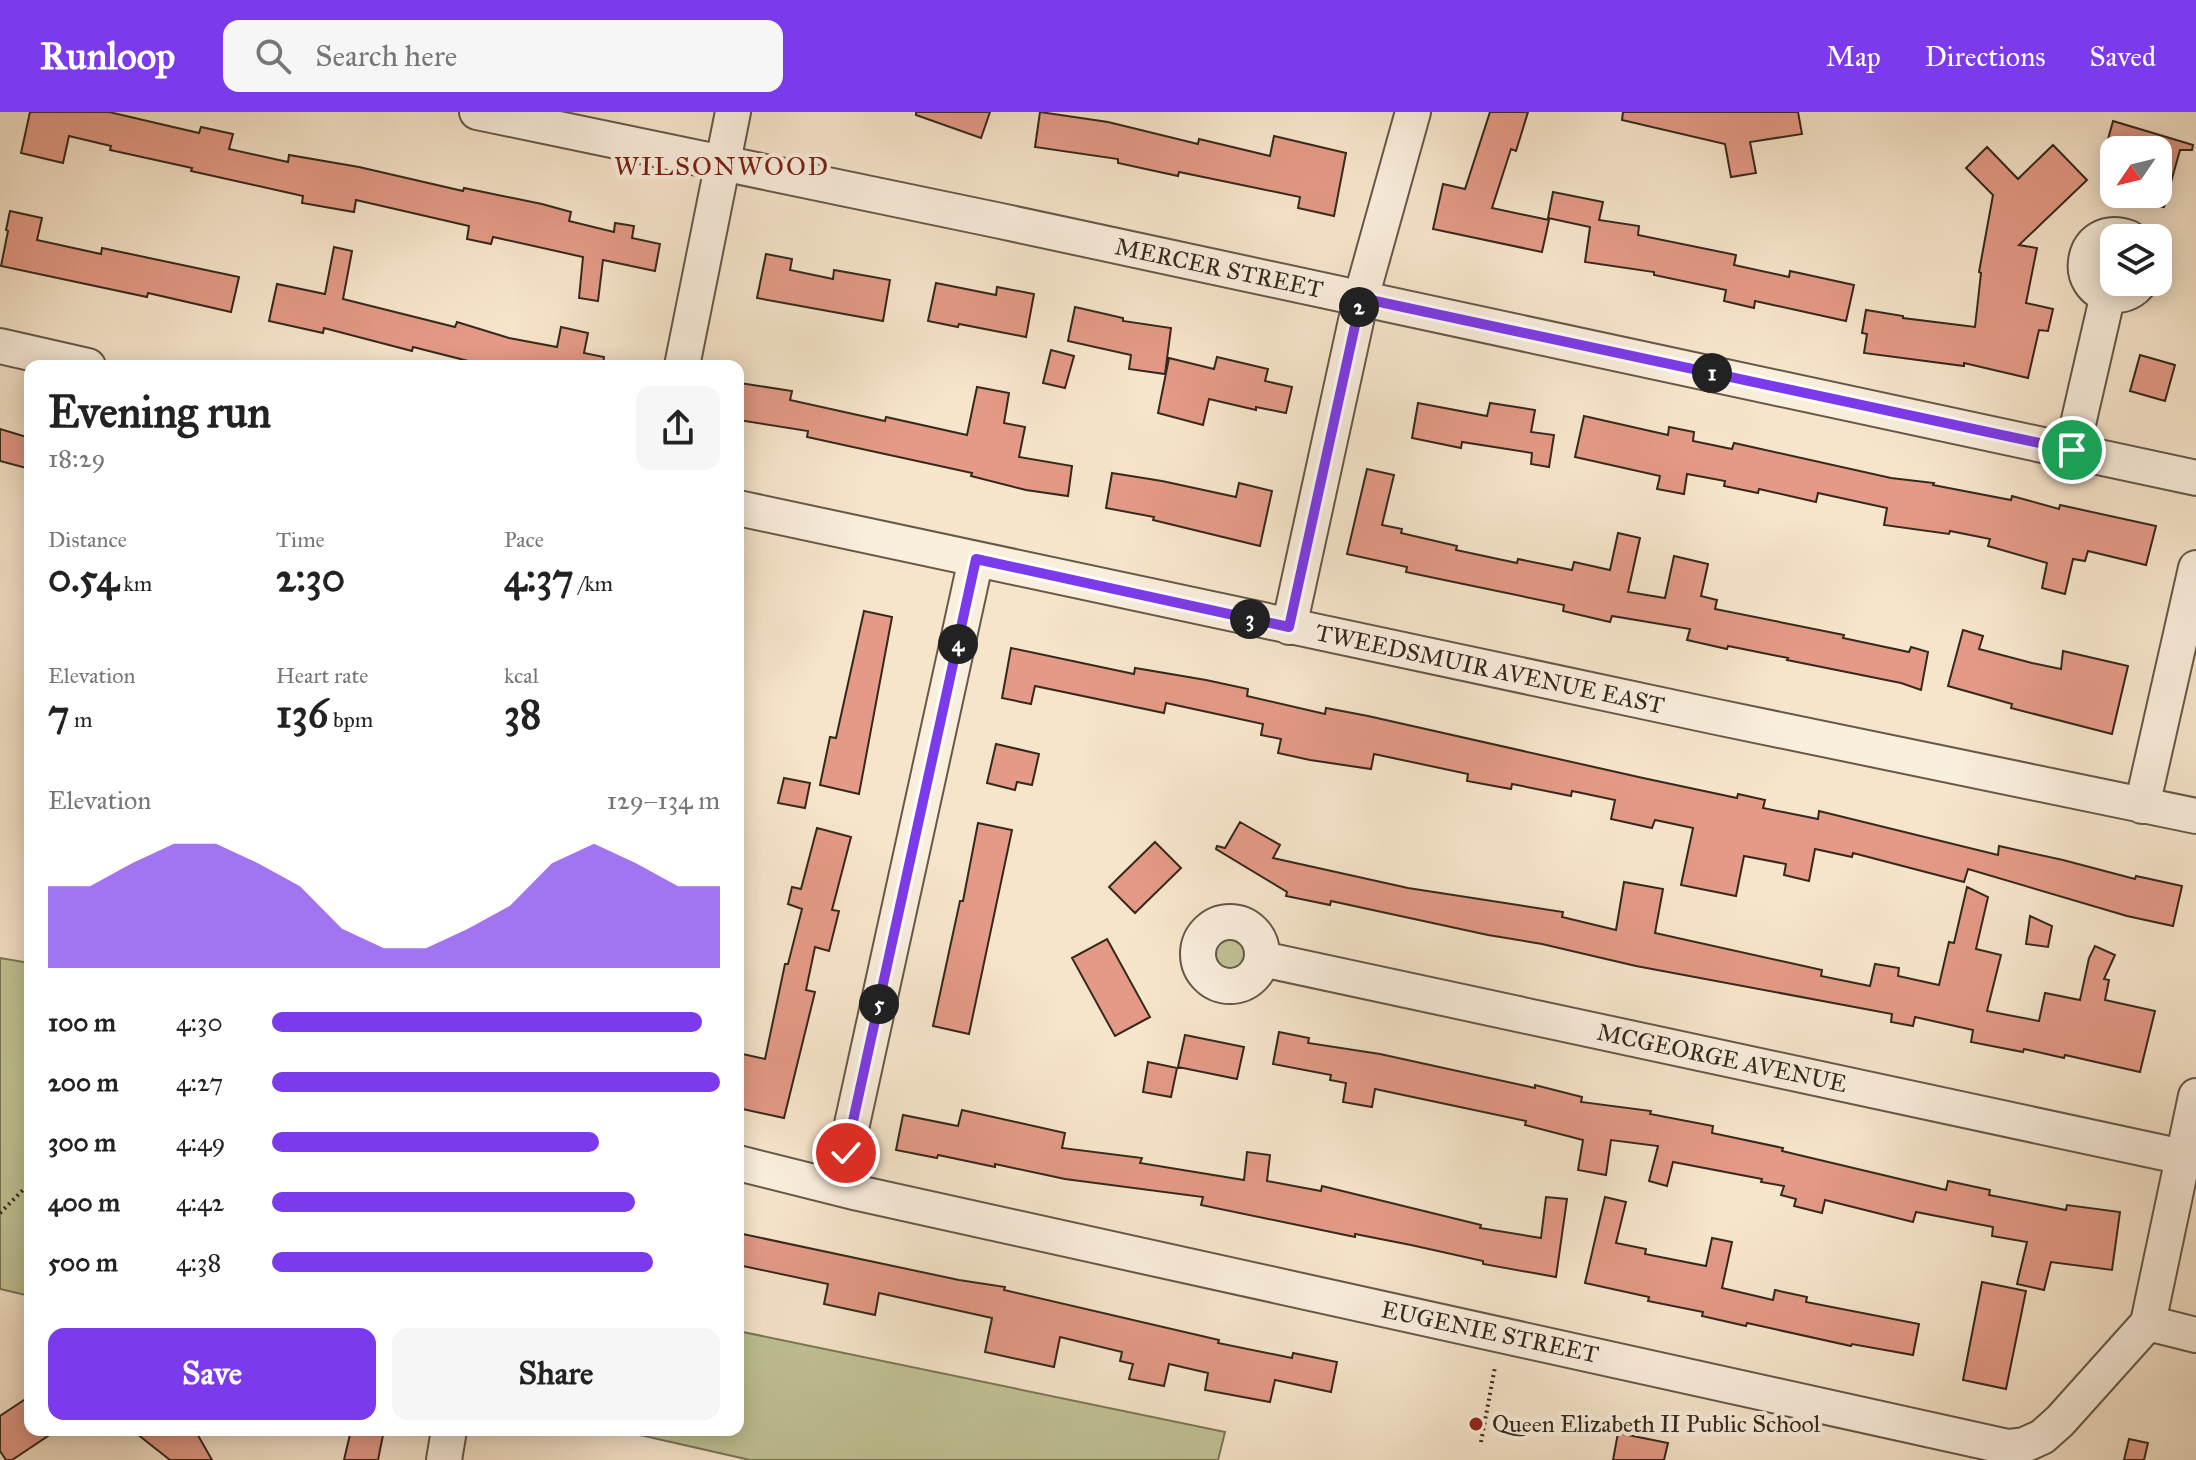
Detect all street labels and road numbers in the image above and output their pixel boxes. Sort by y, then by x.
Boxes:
street label: MERCER STREET [1112,231,1326,305]
street label: TWEEDSMUIR AVENUE EAST [1313,617,1667,721]
street label: MCGEORGE AVENUE [1594,1017,1850,1099]
street label: EUGENIE STREET [1379,1294,1601,1370]

